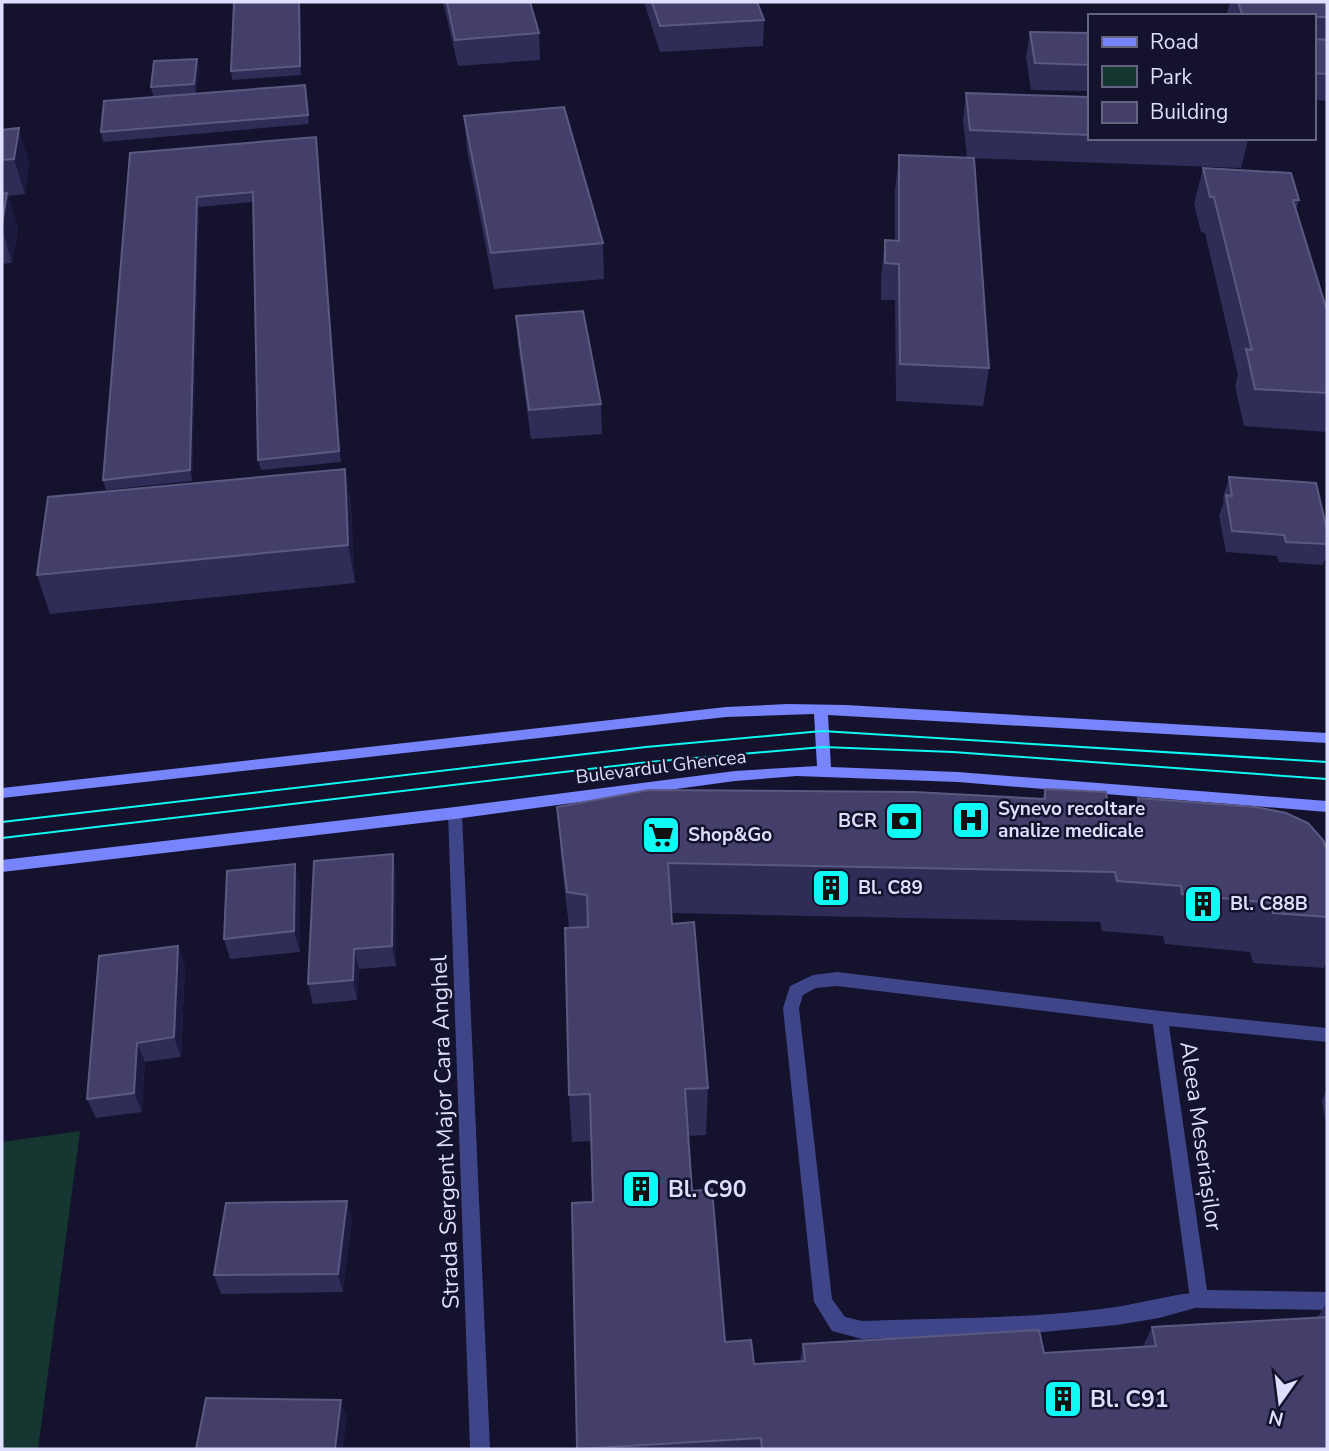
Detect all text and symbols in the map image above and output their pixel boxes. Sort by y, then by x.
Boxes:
legend [1088,14,1315,140]
text: Road [1150,28,1199,56]
text: Park [1150,63,1192,91]
text: Building [1150,98,1228,126]
street label: Bulevardul Ghencea [574,744,748,790]
place label: Synevo recoltare analize medicale [998,796,1145,844]
hospital icon: Synevo recoltare analize medicale [950,799,992,841]
bank icon: BCR [883,800,925,842]
place label: BCR [838,808,877,834]
supermarket icon: Shop&Go [640,814,682,856]
place label: Shop&Go [688,822,772,848]
building icon: Bl. C89 [810,867,852,909]
place label: Bl. C89 [858,875,923,901]
building icon: Bl. C88B [1182,883,1224,925]
place label: Bl. C88B [1230,891,1308,917]
street label: Strada Sergent Major Cara Anghel [423,954,467,1310]
street label: Aleea Meseriașilor [1172,1039,1230,1234]
building icon: Bl. C90 [620,1168,662,1210]
place label: Bl. C90 [668,1174,747,1205]
north arrow [1245,1367,1315,1437]
building icon: Bl. C91 [1042,1378,1084,1420]
place label: Bl. C91 [1090,1384,1169,1415]
text: N [1266,1403,1286,1432]

